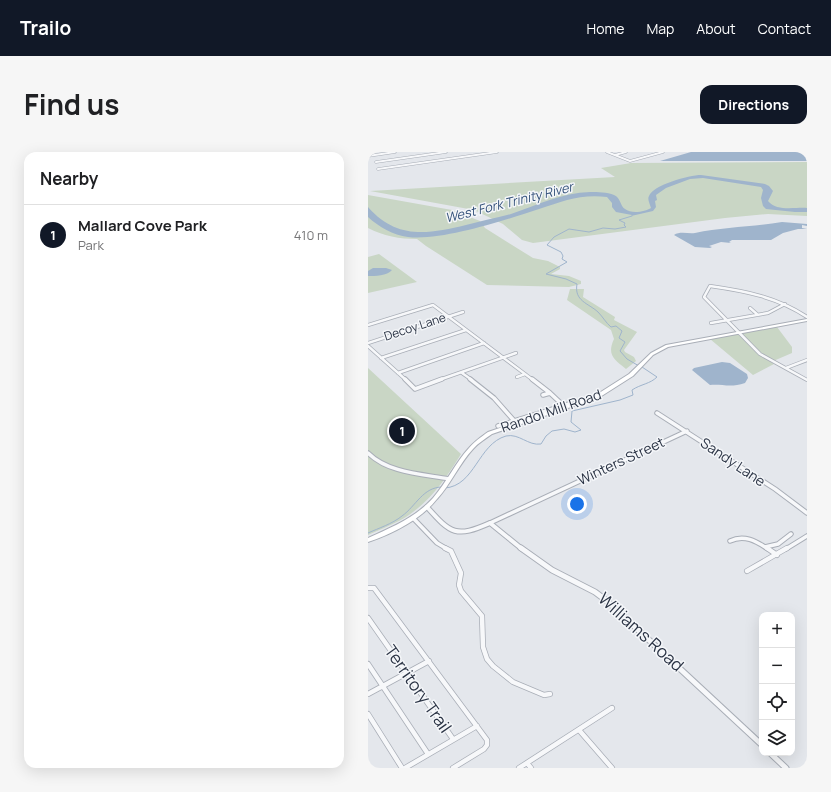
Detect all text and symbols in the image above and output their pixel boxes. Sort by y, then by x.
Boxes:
text: Trailo [20,15,71,41]
text: Home [587,19,624,38]
text: Map [646,19,674,38]
text: About [696,19,736,38]
text: Contact [758,19,811,38]
text: Find us [24,85,119,123]
button: Directions [700,85,807,124]
text: Nearby [40,167,98,190]
water label: West Fork Trinity River [443,177,577,227]
text: Mallard Cove Park [78,215,207,236]
text: 1 [50,226,56,244]
text: 410 m [294,226,328,244]
text: Park [78,236,104,254]
street label: Decoy Lane [382,309,448,345]
street label: Randol Mill Road [498,384,604,437]
pin: 1 [389,416,415,446]
street label: Winters Street [574,432,668,489]
street label: Sandy Lane [697,433,769,490]
your location [567,494,587,514]
street label: Williams Road [594,587,689,676]
map controls [759,612,795,756]
button: + [759,612,795,648]
street label: Territory Trail [380,640,457,737]
button: − [759,648,795,684]
button: locate [759,684,795,720]
button: layers [759,720,795,756]

